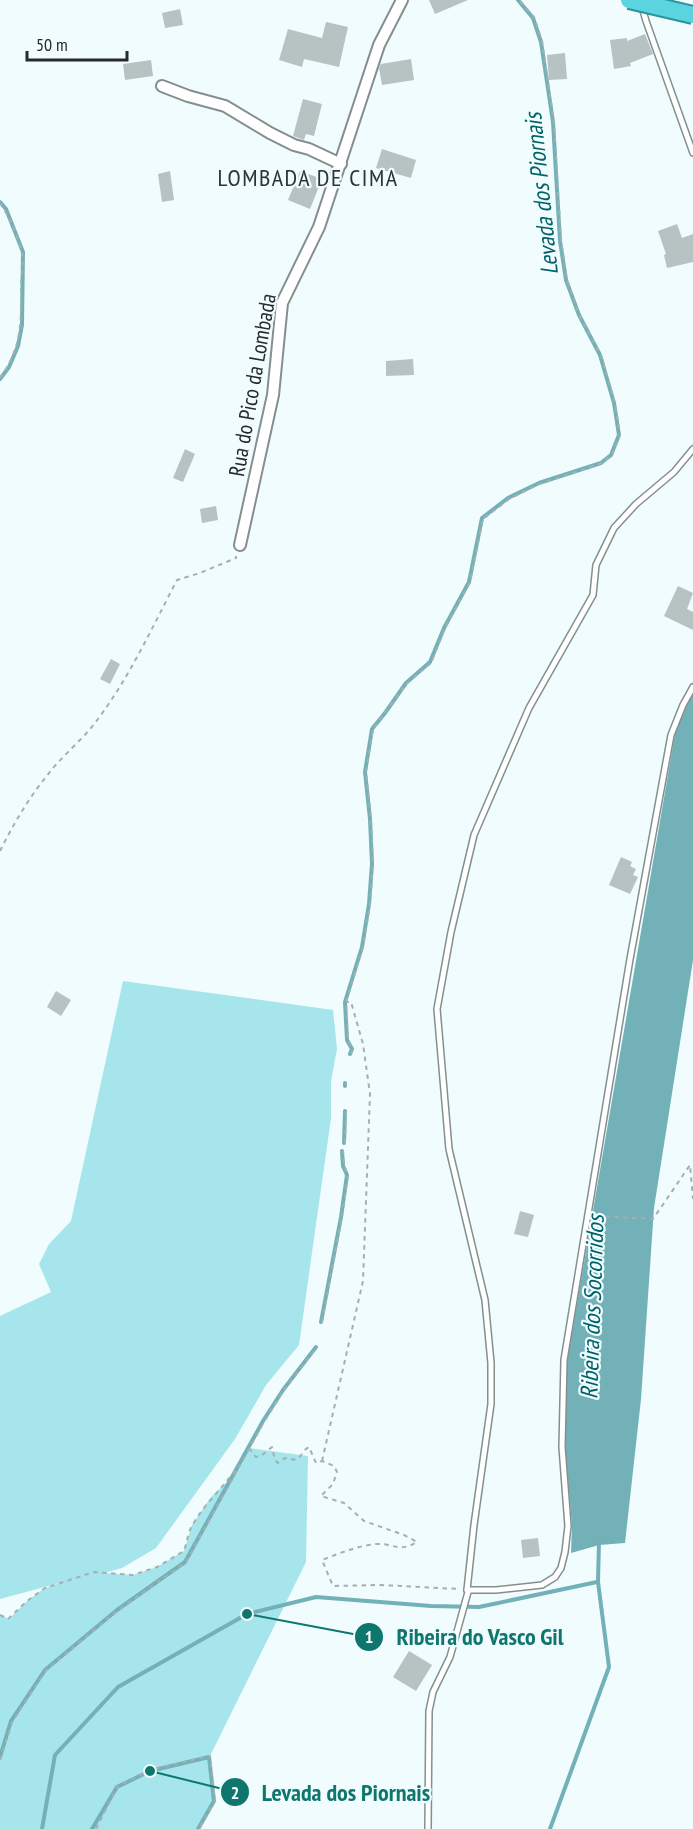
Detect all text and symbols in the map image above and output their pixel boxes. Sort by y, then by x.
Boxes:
scale bar [27,24,128,62]
text: 50 m [36,33,68,56]
water label: Levada dos Piornais [517,109,565,277]
district label: LOMBADA DE CIMA [217,162,399,193]
street label: Rua do Pico da Lombada [222,291,282,479]
water label: Ribeira dos Socorridos [573,1212,611,1399]
callout: Ribeira do Vasco Gil [354,1616,576,1658]
text: Ribeira do Vasco Gil [396,1621,564,1652]
text: 1 [365,1625,373,1648]
callout: Levada dos Piornais [220,1771,442,1813]
text: Levada dos Piornais [262,1777,430,1808]
text: 2 [231,1781,239,1804]

